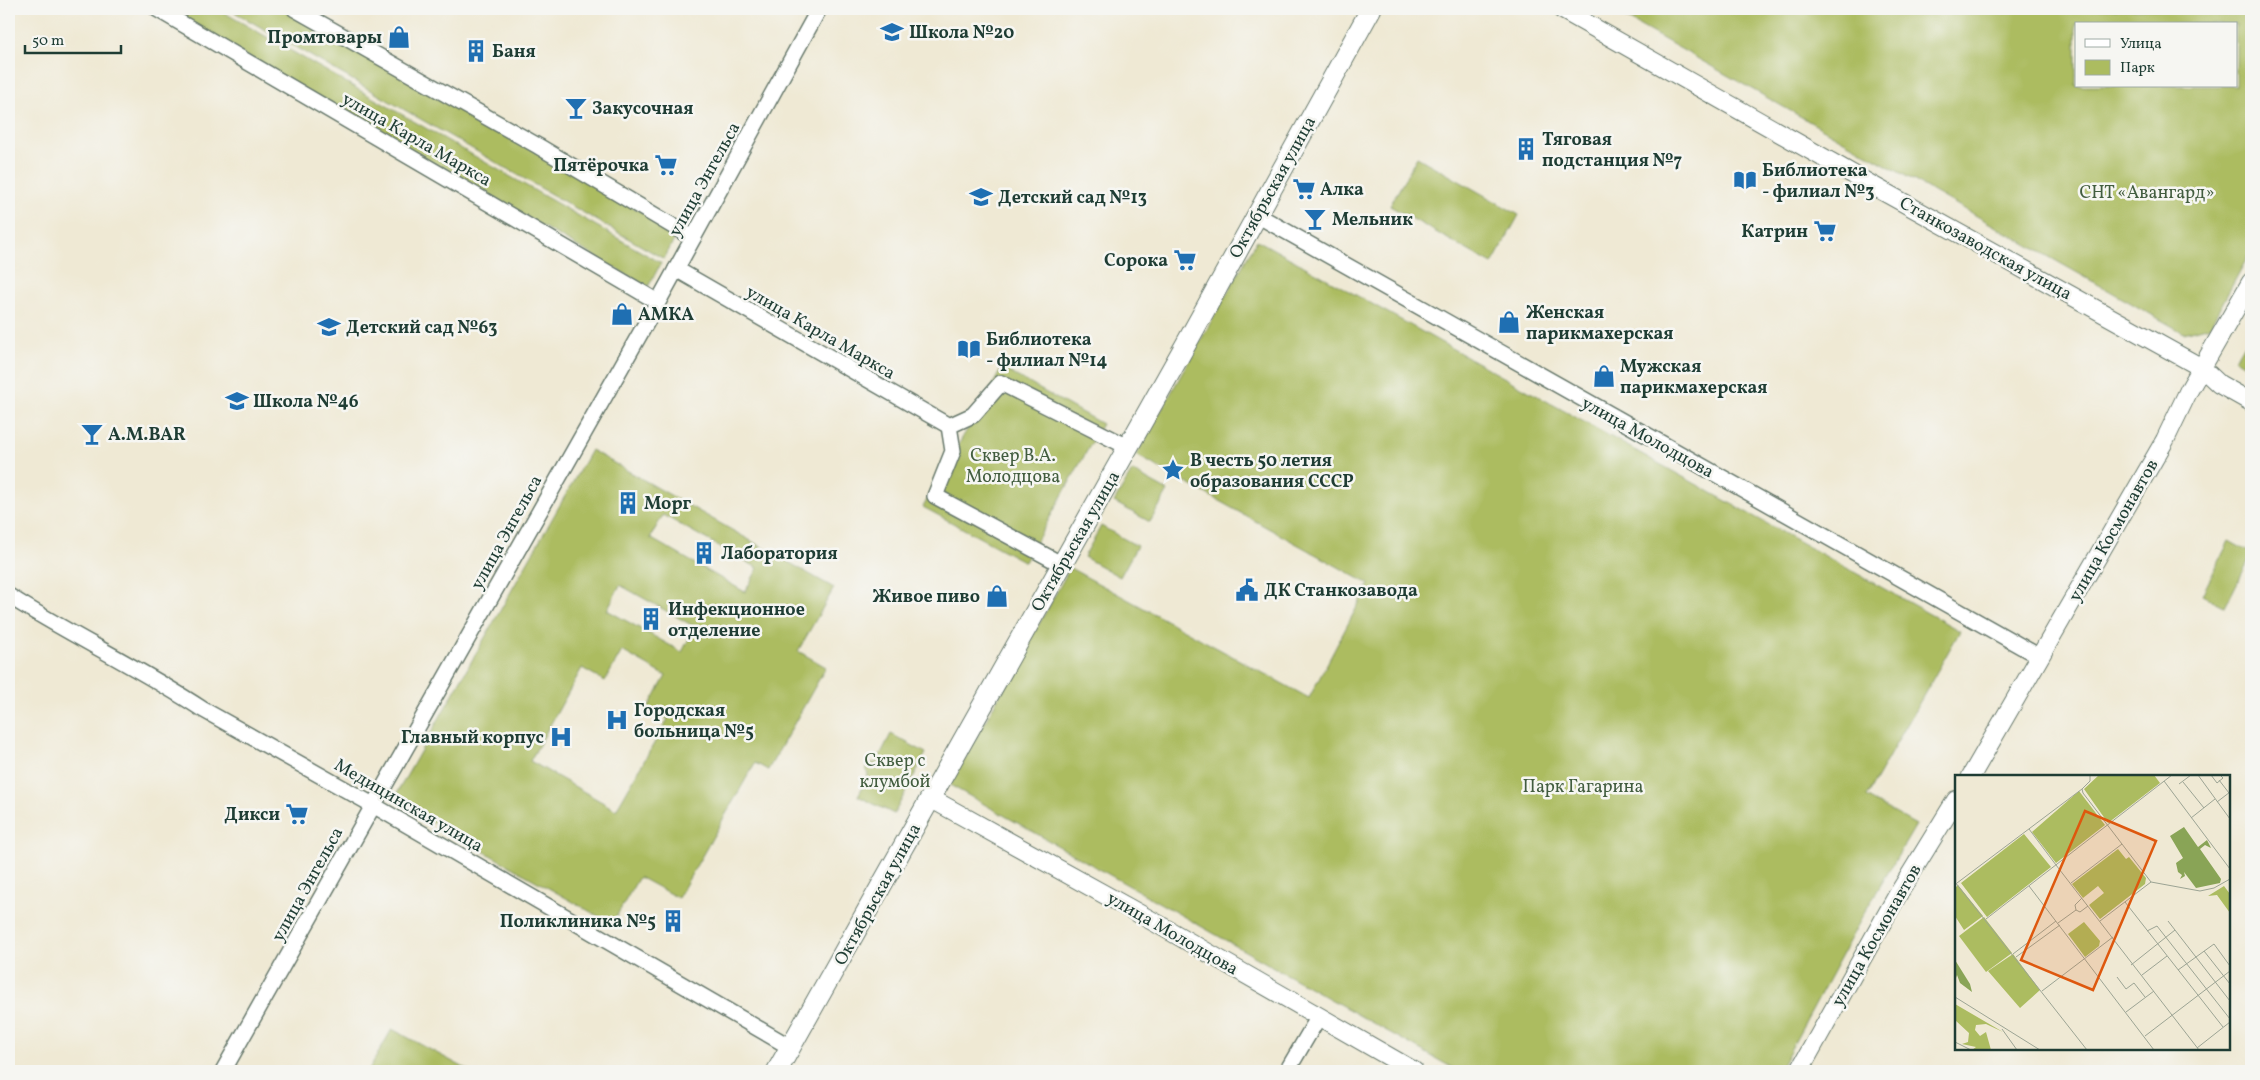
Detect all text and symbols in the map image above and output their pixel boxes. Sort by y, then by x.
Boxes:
school or university icon: Школа №20 [879,19,905,45]
place label: Школа №20 [909,21,1014,46]
scale bar [25,22,121,54]
legend [2075,22,2238,88]
shop icon: Промтовары [386,24,412,50]
place label: Промтовары [267,26,382,51]
text: 50 m [32,31,64,52]
text: Улица [2120,34,2162,55]
building icon: Баня [463,38,489,64]
place label: Баня [492,40,536,65]
text: Парк [2120,58,2155,79]
street label: улица Карла Маркса [337,87,496,193]
bar icon: Закусочная [563,95,589,121]
place label: Закусочная [592,97,694,122]
street label: Октябрьская улица [1224,112,1323,263]
street label: улица Энгельса [663,118,747,242]
place label: Тяговая подстанция №7 [1542,128,1683,174]
building icon: Тяговая подстанция №7 [1513,136,1539,162]
supermarket icon: Пятёрочка [653,152,679,178]
place label: Пятёрочка [553,154,649,179]
place label: Библиотека - филиал №3 [1762,159,1875,205]
library icon: Библиотека - филиал №3 [1732,167,1758,193]
supermarket icon: Алка [1291,176,1317,202]
place label: Алка [1320,178,1364,203]
park label: СНТ «Авангард» [2079,181,2215,206]
school or university icon: Детский сад №13 [968,184,994,210]
place label: Детский сад №13 [998,186,1147,211]
street label: Станкозаводская улица [1894,191,2076,307]
bar icon: Мельник [1302,206,1328,232]
place label: Мельник [1332,208,1413,233]
supermarket icon: Катрин [1812,218,1838,244]
place label: Катрин [1741,220,1808,245]
supermarket icon: Сорока [1172,247,1198,273]
place label: Сорока [1104,249,1168,274]
street label: улица Карла Маркса [741,280,900,386]
shop icon: АМКА [609,301,635,327]
place label: Женская парикмахерская [1526,301,1674,347]
place label: АМКА [638,303,694,328]
shop icon: Женская парикмахерская [1496,309,1522,335]
school or university icon: Детский сад №63 [316,314,342,340]
place label: Детский сад №63 [346,316,497,341]
place label: Библиотека - филиал №14 [986,328,1108,374]
library icon: Библиотека - филиал №14 [956,336,982,362]
place label: Мужская парикмахерская [1620,355,1768,401]
shop icon: Мужская парикмахерская [1591,363,1617,389]
school or university icon: Школа №46 [224,388,250,414]
place label: Школа №46 [253,390,359,415]
street label: улица Молодцова [1576,391,1718,485]
bar icon: А.М.BAR [79,421,105,447]
place label: А.М.BAR [108,423,186,448]
park label: Сквер В.А. Молодцова [966,444,1060,490]
place label: В честь 50 летия образования СССР [1190,449,1354,495]
street label: улица Космонавтов [2063,455,2165,607]
place icon: В честь 50 летия образования СССР [1160,457,1186,483]
street label: Октябрьская улица [1026,467,1127,617]
street label: улица Энгельса [465,471,549,595]
building icon: Морг [615,490,641,516]
place label: Морг [644,492,692,517]
building icon: Лаборатория [691,540,717,566]
place label: Лаборатория [721,542,838,567]
public building icon: ДК Станкозавода [1234,577,1260,603]
place label: ДК Станкозавода [1264,579,1418,604]
shop icon: Живое пиво [984,583,1010,609]
place label: Живое пиво [873,585,980,610]
place label: Инфекционное отделение [668,598,805,644]
building icon: Инфекционное отделение [638,606,664,632]
place label: Городская больница №5 [634,699,754,745]
hospital icon: Городская больница №5 [604,707,630,733]
hospital icon: Главный корпус [548,724,574,750]
place label: Главный корпус [401,726,544,751]
park label: Сквер с клумбой [859,749,931,795]
street label: Медицинская улица [329,753,487,859]
park label: Парк Гагарина [1523,775,1643,800]
inset map [1955,775,2230,1050]
supermarket icon: Дикси [284,801,310,827]
place label: Дикси [224,803,280,828]
street label: Октябрьская улица [829,819,928,970]
street label: улица Энгельса [266,823,350,947]
street label: улица Космонавтов [1826,860,1928,1012]
street label: улица Молодцова [1102,886,1243,982]
building icon: Поликлиника №5 [660,908,686,934]
place label: Поликлиника №5 [500,910,656,935]

